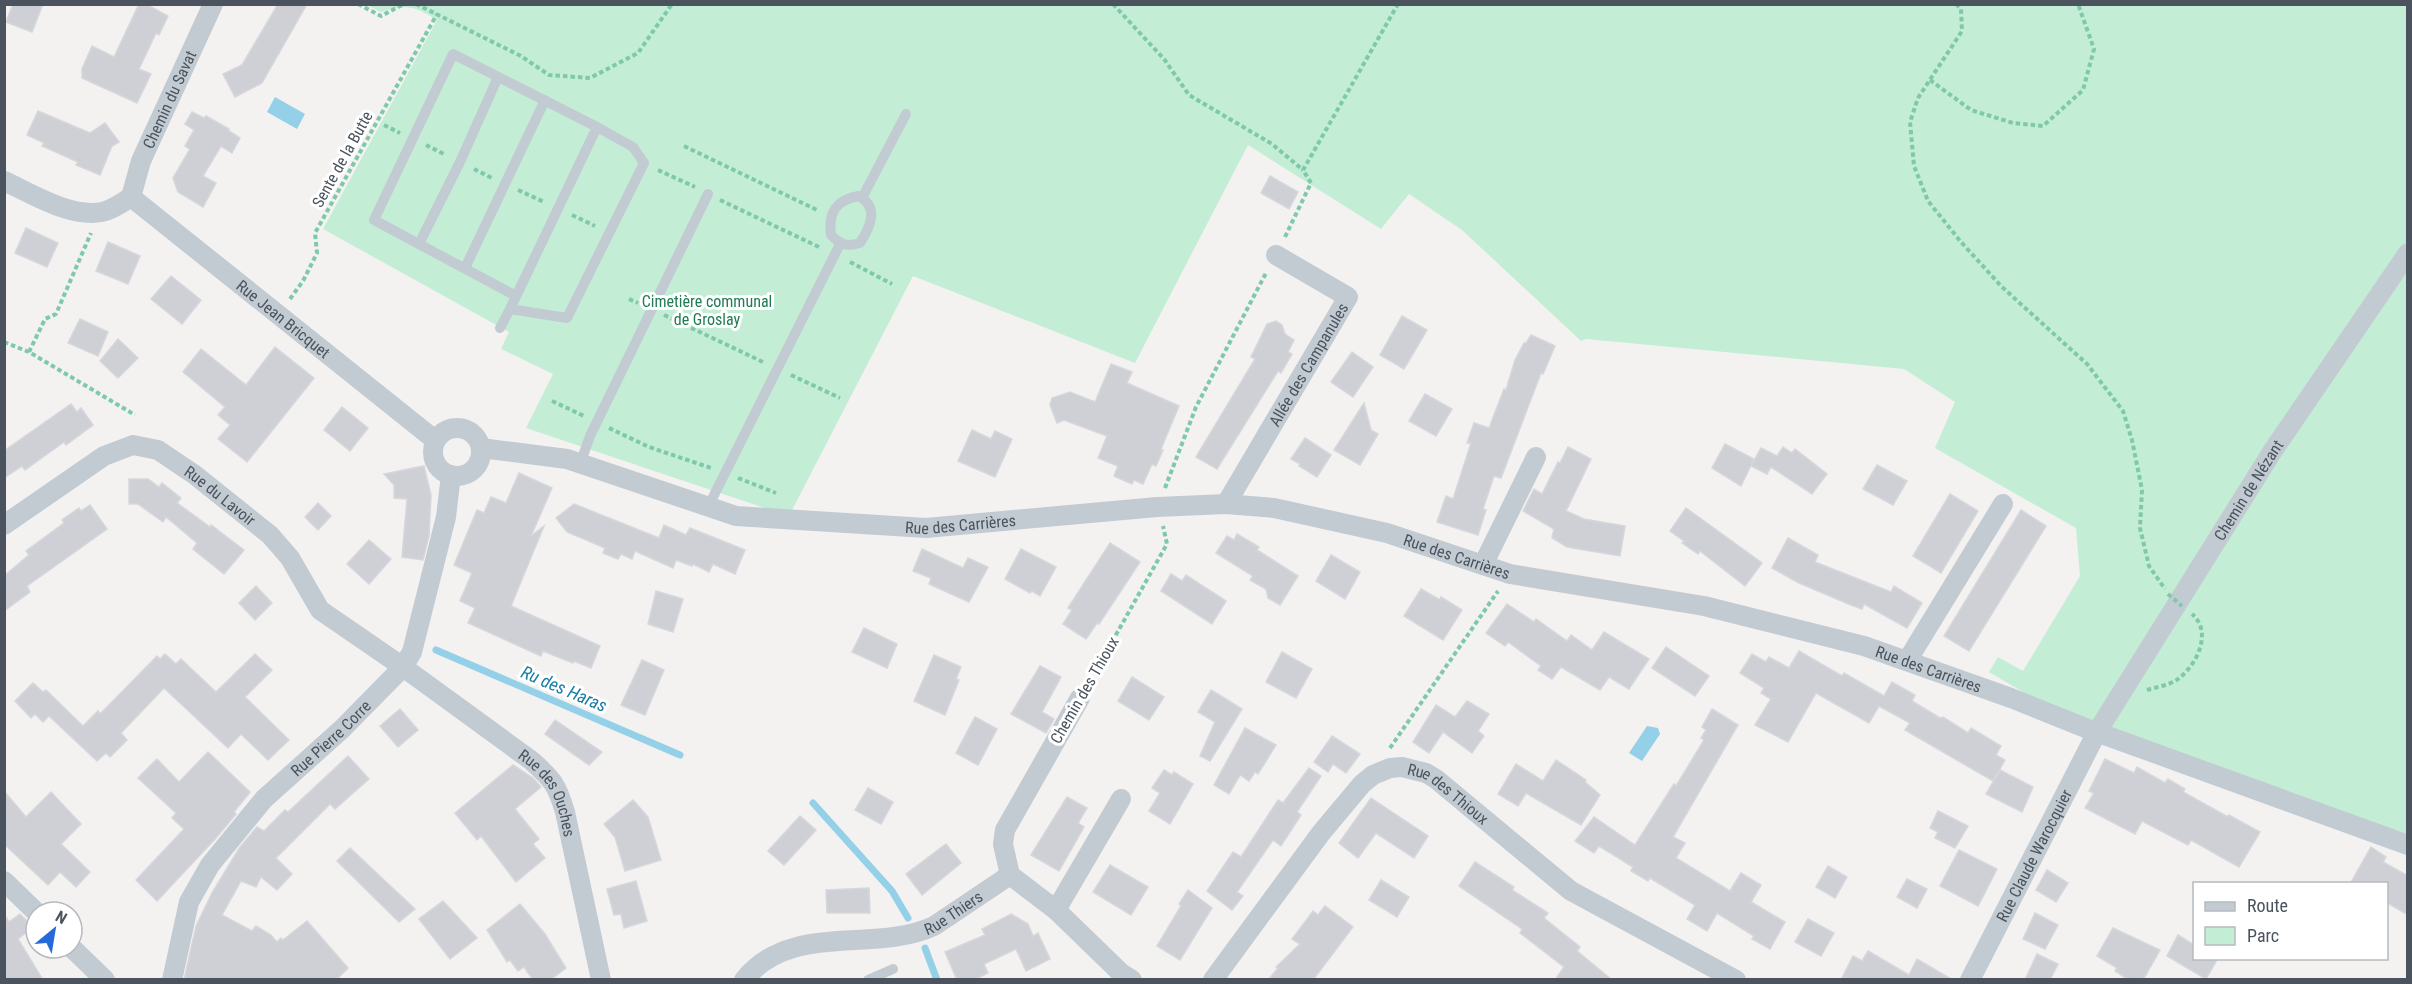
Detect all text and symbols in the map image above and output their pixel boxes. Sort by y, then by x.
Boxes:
street label: Chemin du Savat [139,47,200,152]
street label: Sente de la Butte [308,108,377,211]
street label: Rue Jean Bricquet [232,276,334,362]
park label: Cimetière communal de Groslay [642,292,772,329]
street label: Allée des Campanules [1265,300,1352,430]
street label: Chemin de Nézant [2210,436,2288,544]
street label: Rue du Lavoir [181,462,259,530]
street label: Rue des Carrières [904,511,1017,538]
street label: Rue des Carrières [1401,530,1512,583]
street label: Chemin des Thioux [1046,634,1123,747]
street label: Rue des Carrières [1873,642,1984,697]
water label: Ru des Haras [518,661,610,716]
street label: Rue Pierre Corre [287,696,375,780]
street label: Rue des Ouches [515,745,579,839]
street label: Rue des Thioux [1405,760,1492,829]
street label: Rue Claude Warocquier [1992,786,2076,925]
legend [2193,882,2388,960]
street label: Rue Thiers [921,887,986,939]
text: Route [2247,895,2288,916]
north arrow [24,900,84,960]
text: N [52,907,70,928]
text: Parc [2247,925,2279,946]

